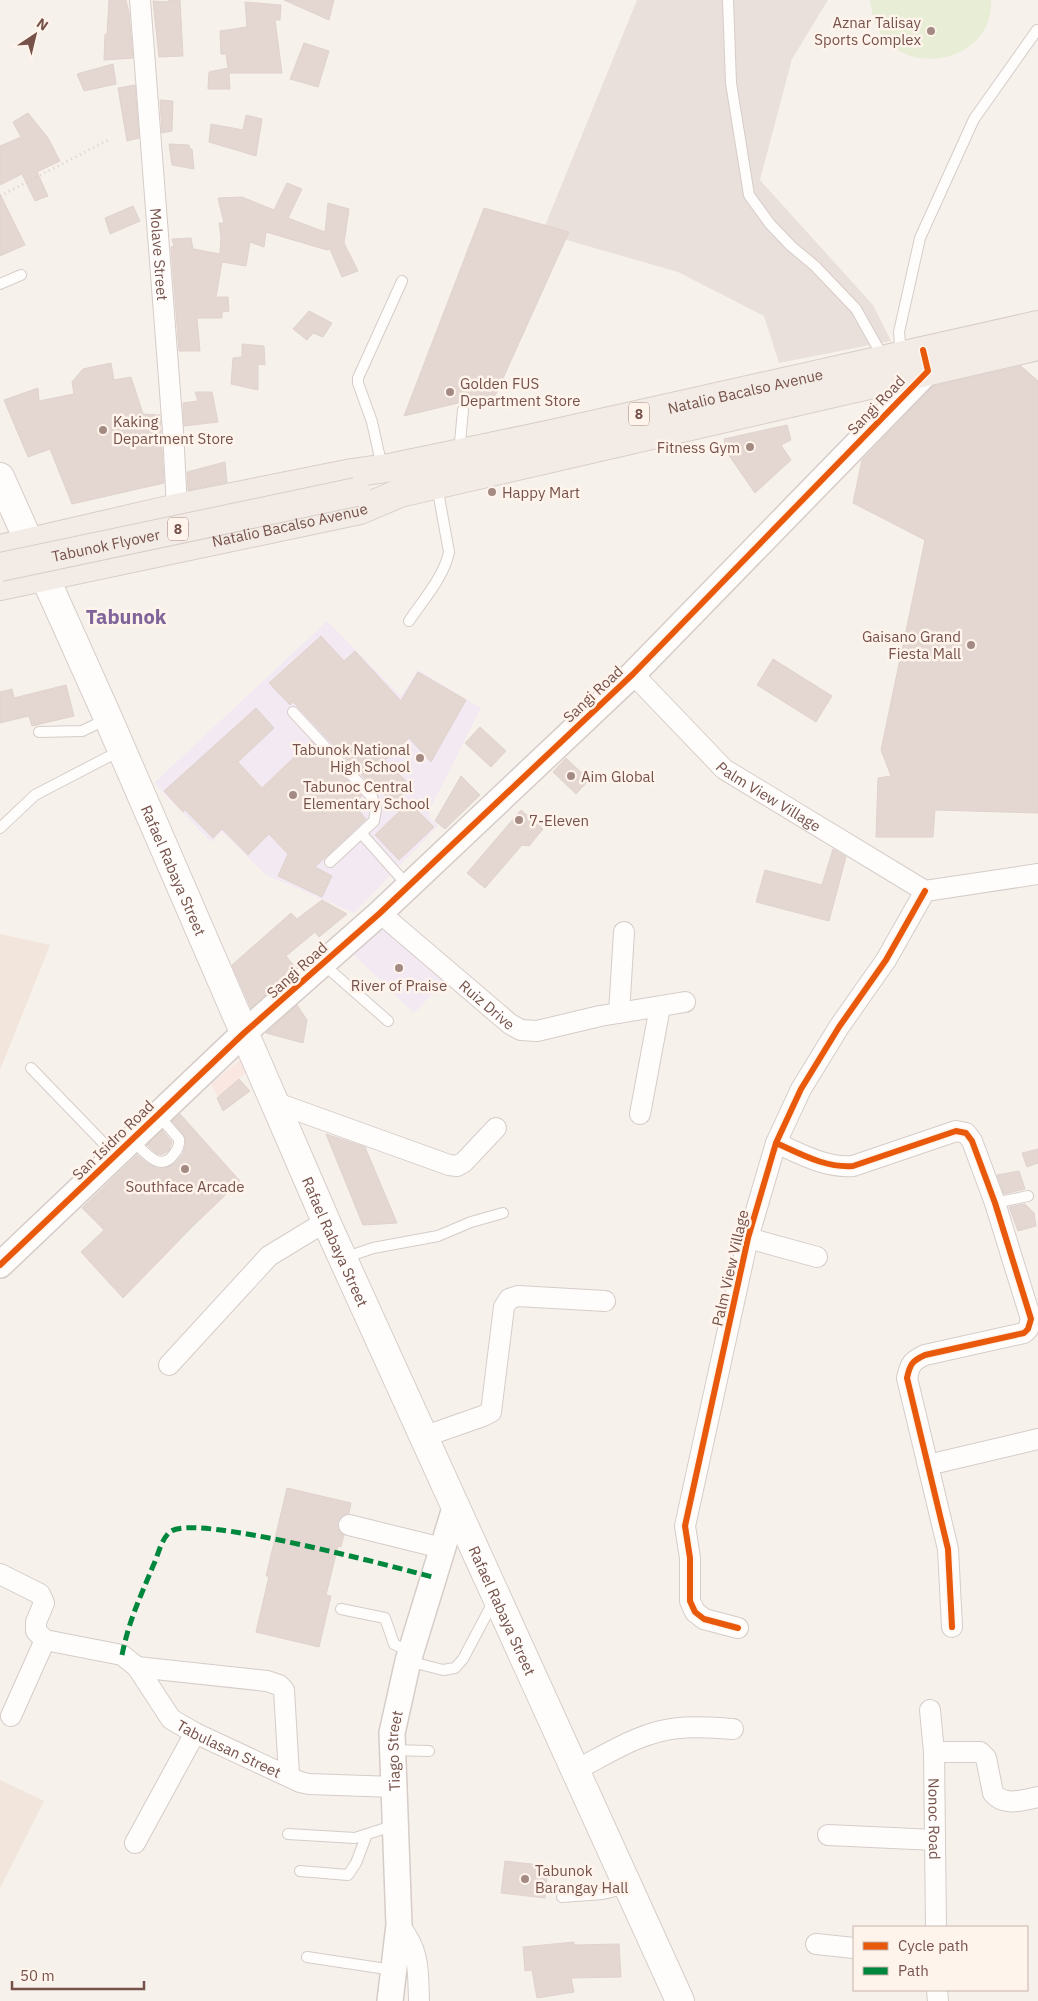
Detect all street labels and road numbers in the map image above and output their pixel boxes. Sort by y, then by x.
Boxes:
street label: Molave Street [146,207,172,301]
street label: Natalio Bacalso Avenue [666,364,825,417]
street label: Sangi Road [843,371,909,439]
road number: 8 [629,402,649,426]
street label: Natalio Bacalso Avenue [210,498,370,551]
road number: 8 [168,518,188,540]
street label: Tabunok Flyover [50,524,162,565]
street label: Sangi Road [559,661,627,727]
street label: Palm View Village [712,757,825,835]
street label: Rafael Rabaya Street [137,802,211,938]
street label: Sangi Road [263,938,331,1002]
street label: Ruiz Drive [455,975,519,1034]
street label: San Isidro Road [68,1096,158,1184]
street label: Rafael Rabaya Street [298,1174,373,1310]
street label: Palm View Village [707,1208,753,1328]
street label: Rafael Rabaya Street [465,1543,540,1678]
street label: Tiago Street [382,1708,406,1792]
street label: Tabulasan Street [174,1715,284,1781]
street label: Nonoc Road [925,1778,945,1860]

